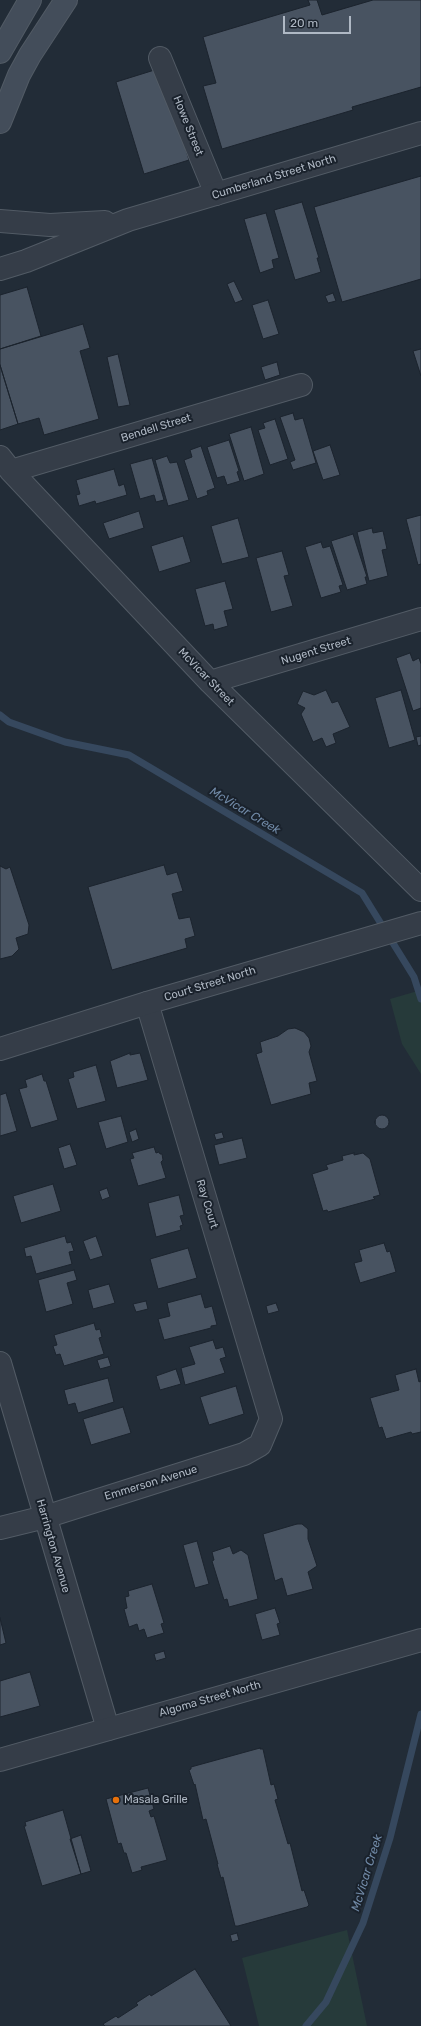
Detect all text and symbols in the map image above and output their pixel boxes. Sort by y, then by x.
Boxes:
scale bar [285,8,353,34]
text: 20 m [290,16,318,30]
street label: Howe Street [170,94,206,158]
street label: Cumberland Street North [210,152,338,202]
street label: Bendell Street [119,411,193,445]
street label: Nugent Street [279,634,353,668]
street label: McVicar Street [175,645,237,709]
water label: McVicar Creek [207,784,283,838]
street label: Court Street North [163,964,257,1004]
street label: Ray Court [193,1178,221,1230]
street label: Emmerson Avenue [103,1463,199,1503]
street label: Harrington Avenue [33,1498,73,1594]
street label: Algoma Street North [158,1678,262,1720]
place label: Masala Grille [124,1793,188,1807]
marker: Masala Grille [111,1795,121,1805]
water label: McVicar Creek [348,1833,386,1913]

